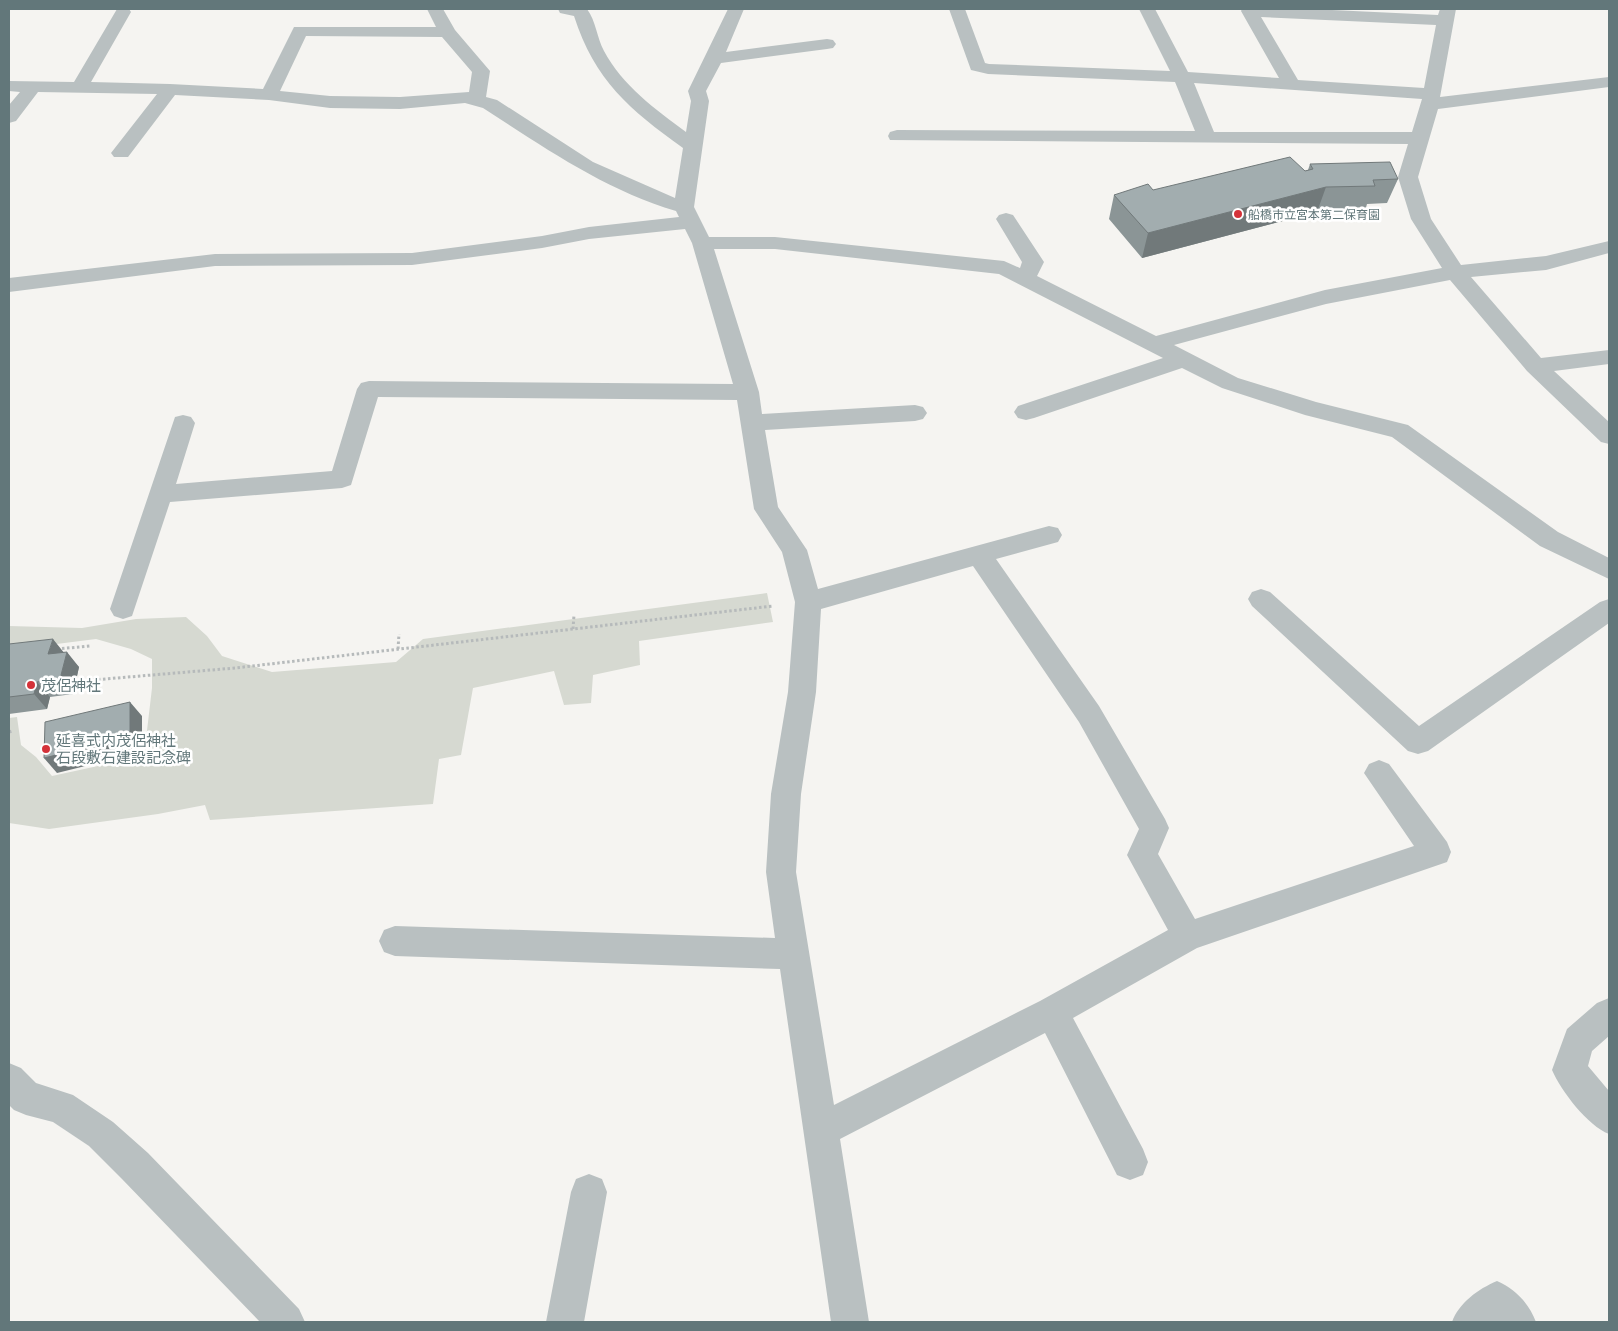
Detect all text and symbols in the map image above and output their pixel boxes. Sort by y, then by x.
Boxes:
place label: 船橋市立宮本第二保育園 [1248,206,1380,223]
marker: 船橋市立宮本第二保育園 [1232,208,1244,220]
place label: 茂侶神社 [41,675,101,696]
marker: 茂侶神社 [25,679,37,691]
place label: 延喜式内茂侶神社 石段敷石建設記念碑 [56,730,191,768]
marker: 延喜式内茂侶神社 石段敷石建設記念碑 [40,743,52,755]

